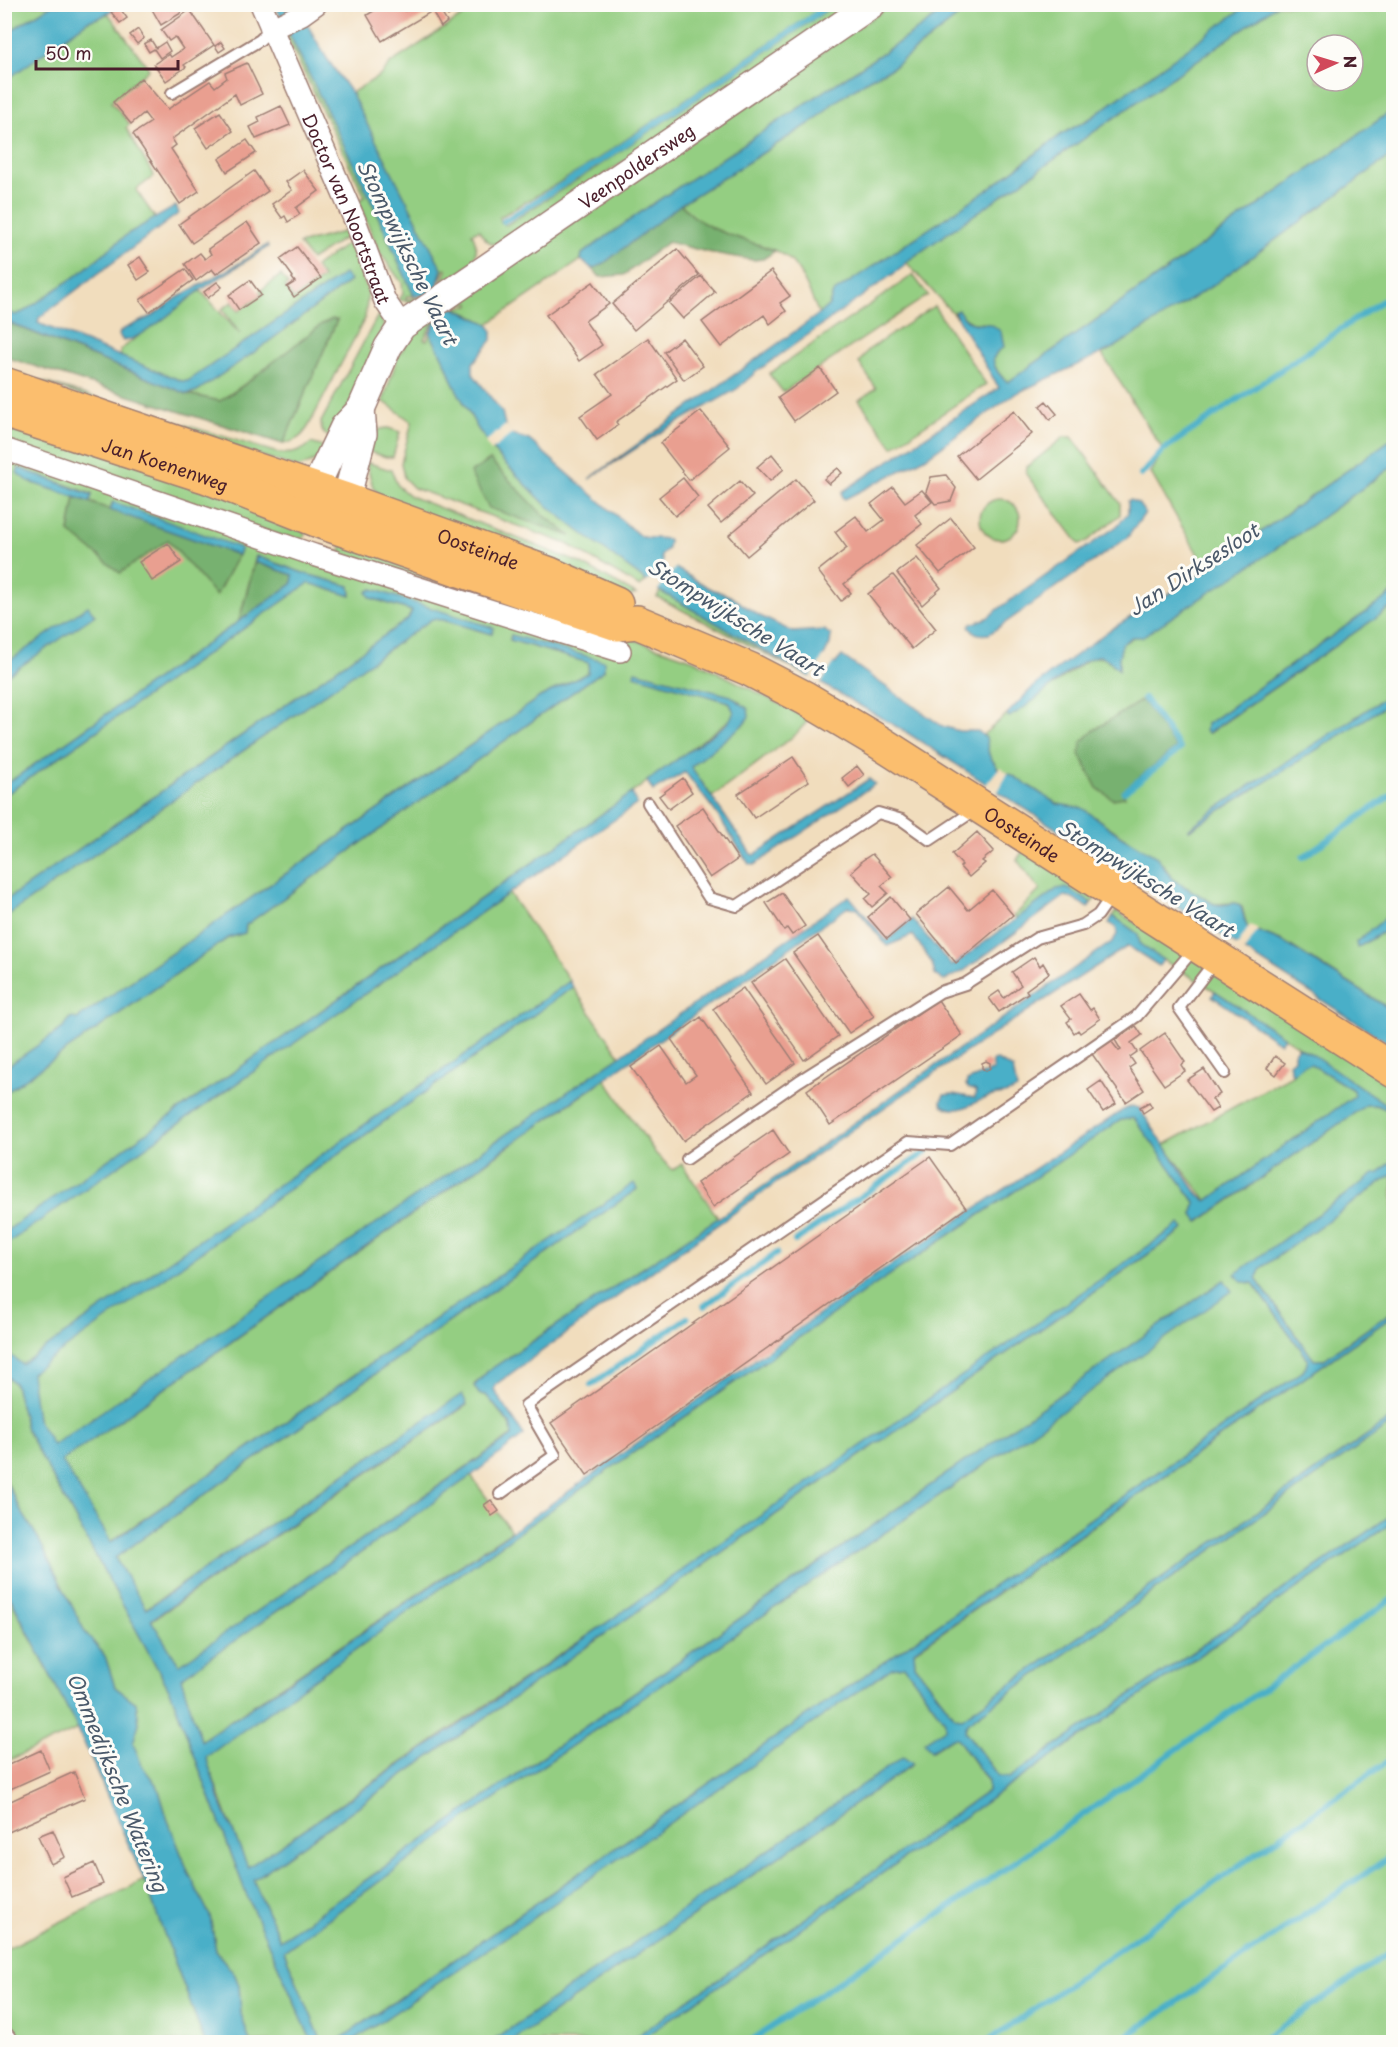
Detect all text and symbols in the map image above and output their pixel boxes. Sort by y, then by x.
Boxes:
scale bar [36,33,178,71]
north arrow [1305,33,1365,93]
text: 50 m [45,39,92,66]
text: N [1339,55,1363,69]
street label: Doctor van Noortstraat [296,108,398,308]
street label: Veenpoldersweg [573,116,700,215]
water label: Stompwijksche Vaart [350,155,467,352]
street label: Jan Koenenweg [99,430,233,498]
water label: Jan Dirksesloot [1122,514,1267,623]
street label: Oosteinde [434,521,523,575]
water label: Stompwijksche Vaart [642,551,832,685]
street label: Oosteinde [979,799,1066,868]
water label: Stompwijksche Vaart [1052,812,1242,946]
water label: Ommedijksche Watering [60,1668,176,1897]

